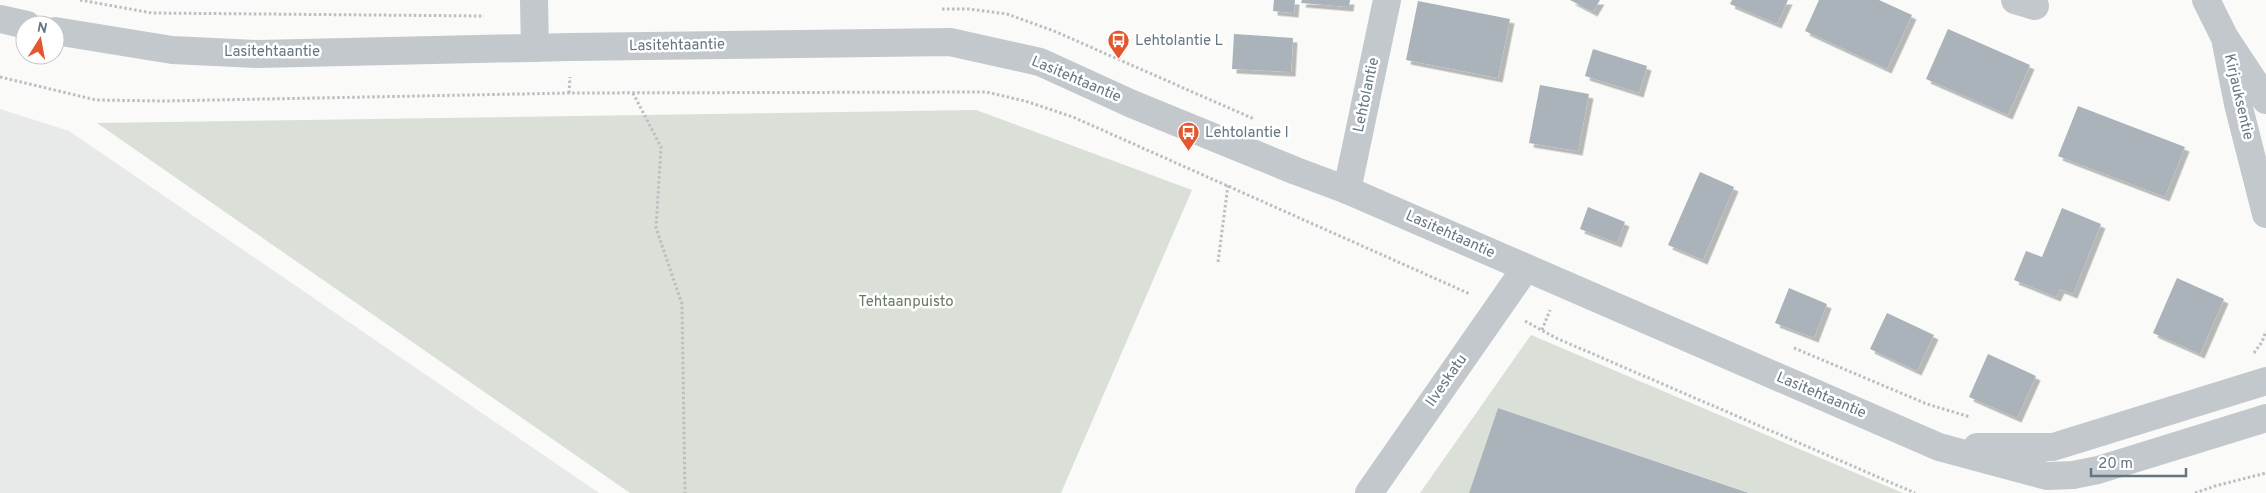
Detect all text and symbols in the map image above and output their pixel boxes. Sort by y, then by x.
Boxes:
north arrow [15,15,65,65]
text: N [36,19,49,38]
bus stop icon: Lehtolantie L [1107,29,1131,60]
place label: Lehtolantie L [1135,32,1223,51]
street label: Lasitehtaantie [629,36,725,56]
street label: Lasitehtaantie [224,43,320,62]
street label: Kirjauksentie [2219,52,2257,142]
street label: Lasitehtaantie [1028,53,1124,107]
street label: Lehtolantie [1350,56,1384,134]
bus stop icon: Lehtolantie I [1177,121,1201,152]
place label: Lehtolantie I [1205,124,1289,143]
street label: Lasitehtaantie [1402,207,1498,263]
park label: Tehtaanpuisto [858,293,954,312]
street label: Ilveskatu [1422,351,1472,411]
street label: Lasitehtaantie [1773,369,1869,423]
scale bar [2091,446,2186,478]
text: 20 m [2098,455,2133,474]

